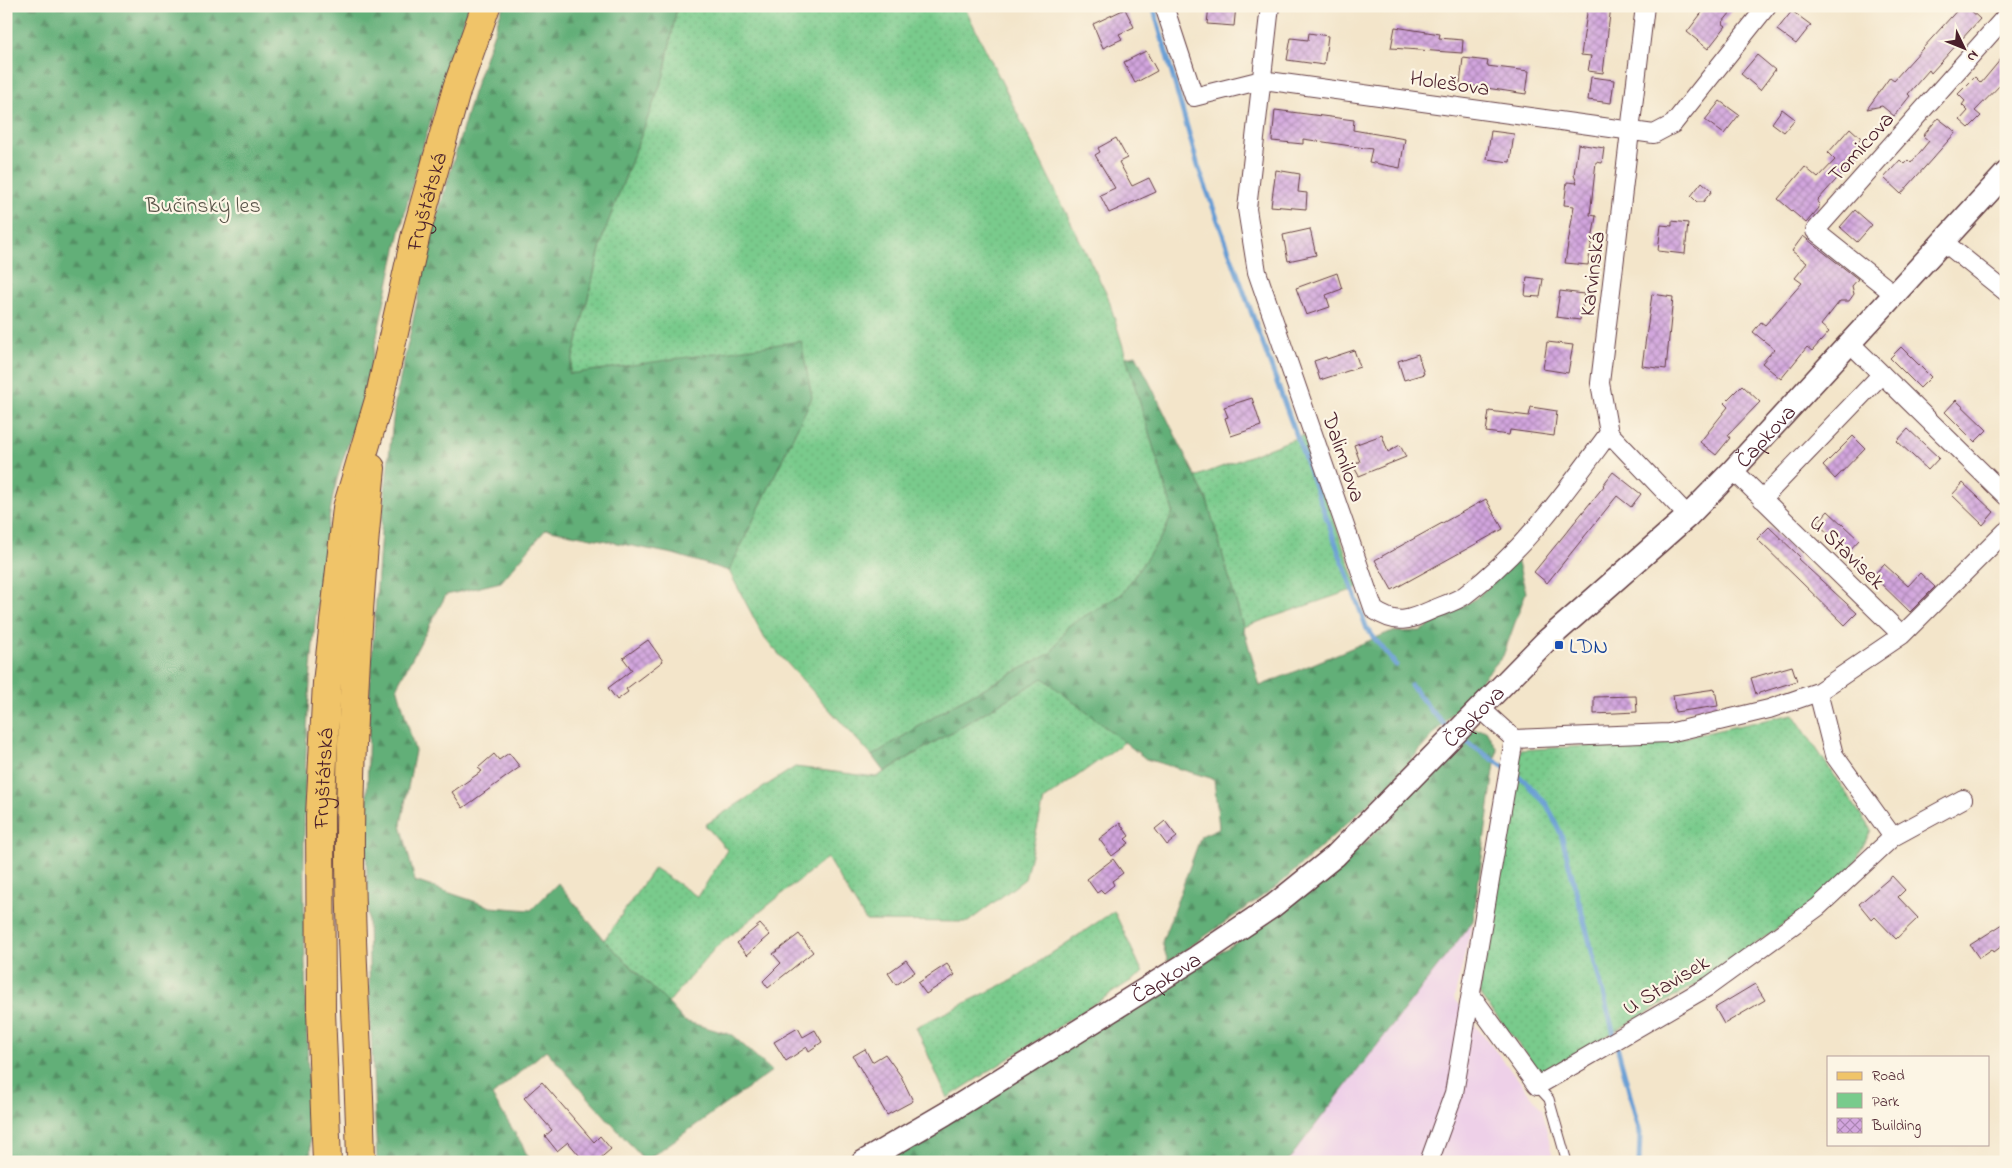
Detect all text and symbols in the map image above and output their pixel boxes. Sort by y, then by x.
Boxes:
north arrow [1940,22,1990,72]
text: N [1962,45,1983,66]
street label: Holešova [1408,64,1491,106]
street label: Tomicova [1822,105,1903,191]
street label: Fryštátská [400,149,457,255]
park label: Bučinský les [144,191,261,224]
street label: Karvinská [1573,230,1615,318]
street label: Čapkova [1729,398,1805,476]
street label: Dalimilova [1312,408,1372,507]
street label: U Stavisek [1800,508,1892,598]
place label: LDN [1569,632,1608,664]
marker: LDN [1553,639,1565,651]
street label: Čapkova [1437,679,1513,756]
street label: Fryštátská [307,727,344,830]
street label: Čapkova [1126,945,1208,1013]
street label: U Stavisek [1617,948,1716,1025]
legend [1827,1056,1990,1146]
text: Road [1872,1065,1905,1087]
text: Park [1872,1091,1900,1113]
text: Building [1871,1115,1921,1138]

